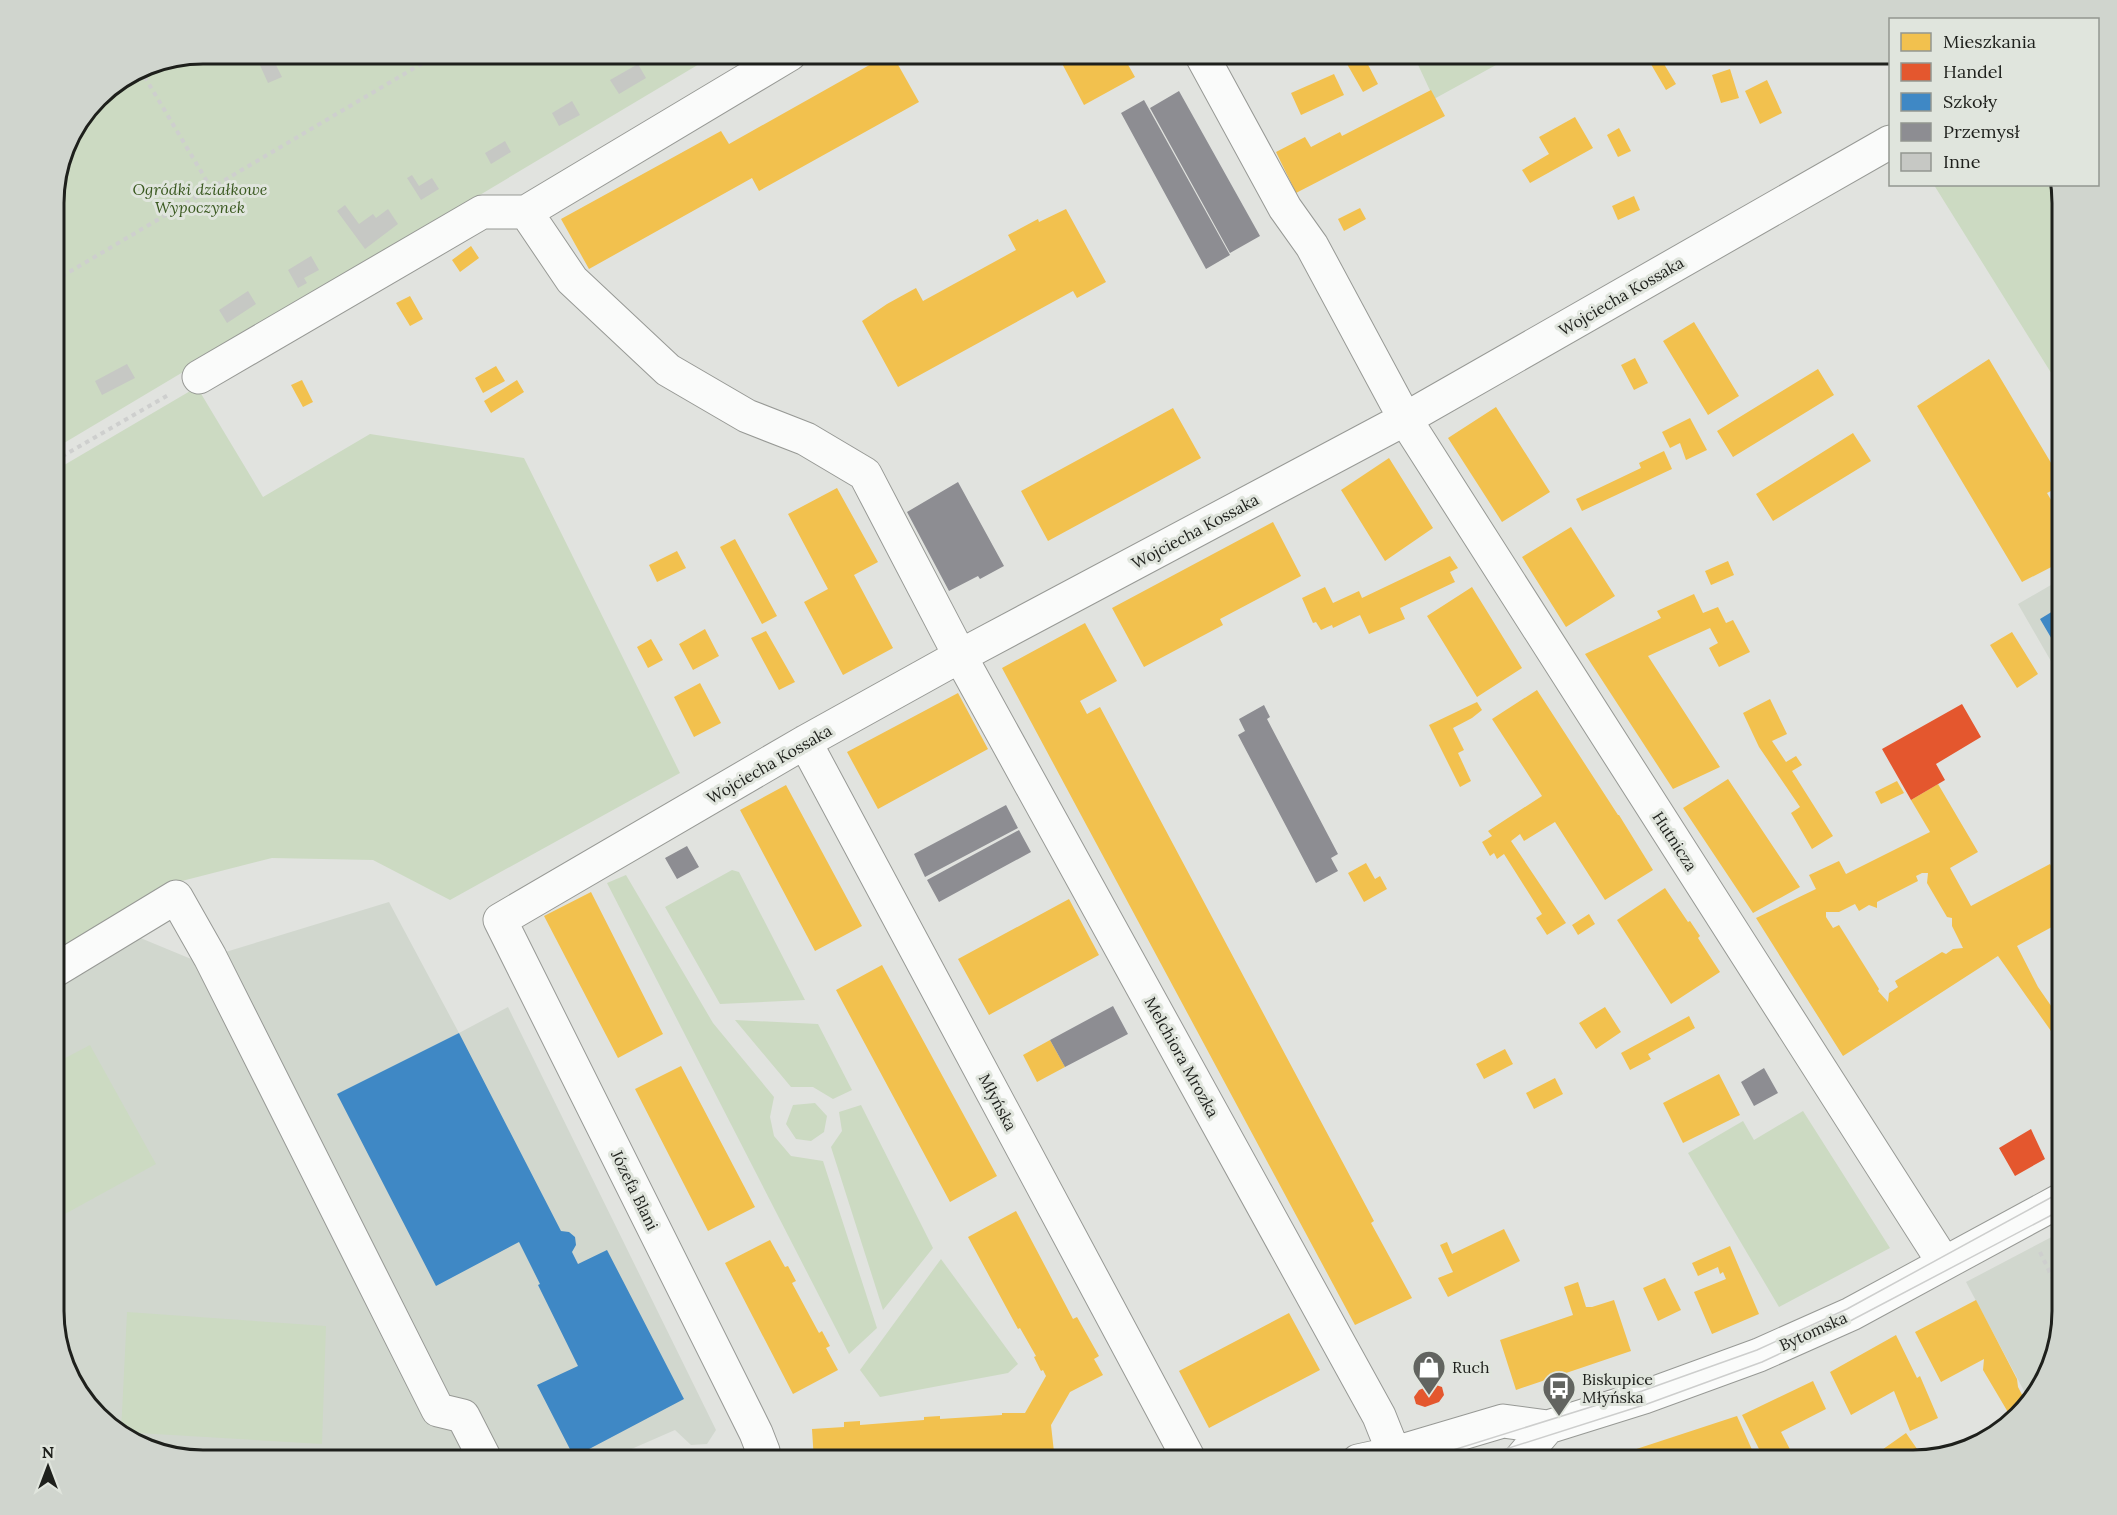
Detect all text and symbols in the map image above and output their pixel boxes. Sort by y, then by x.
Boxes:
legend [1889,18,2099,186]
text: Mieszkania [1943,30,2036,53]
text: Handel [1943,60,2003,83]
text: Szkoły [1943,90,1998,113]
text: Przemysł [1943,120,2020,143]
text: Inne [1943,150,1981,173]
park label: Ogródki działkowe Wypoczynek [132,179,268,217]
street label: Wojciecha Kossaka [1555,252,1687,340]
street label: Wojciecha Kossaka [1128,489,1262,573]
street label: Wojciecha Kossaka [703,720,835,808]
street label: Hutnicza [1648,807,1702,875]
street label: Melchiora Mrozka [1141,993,1223,1121]
street label: Młyńska [975,1070,1021,1134]
street label: Józefa Blani [607,1146,663,1233]
street label: Bytomska [1776,1307,1850,1355]
shop icon: Ruch [1411,1349,1447,1396]
place label: Ruch [1452,1357,1490,1377]
place label: Biskupice Młyńska [1582,1369,1653,1407]
bus stop icon: Biskupice Młyńska [1541,1370,1577,1417]
north arrow [18,1437,78,1497]
text: N [42,1442,54,1462]

